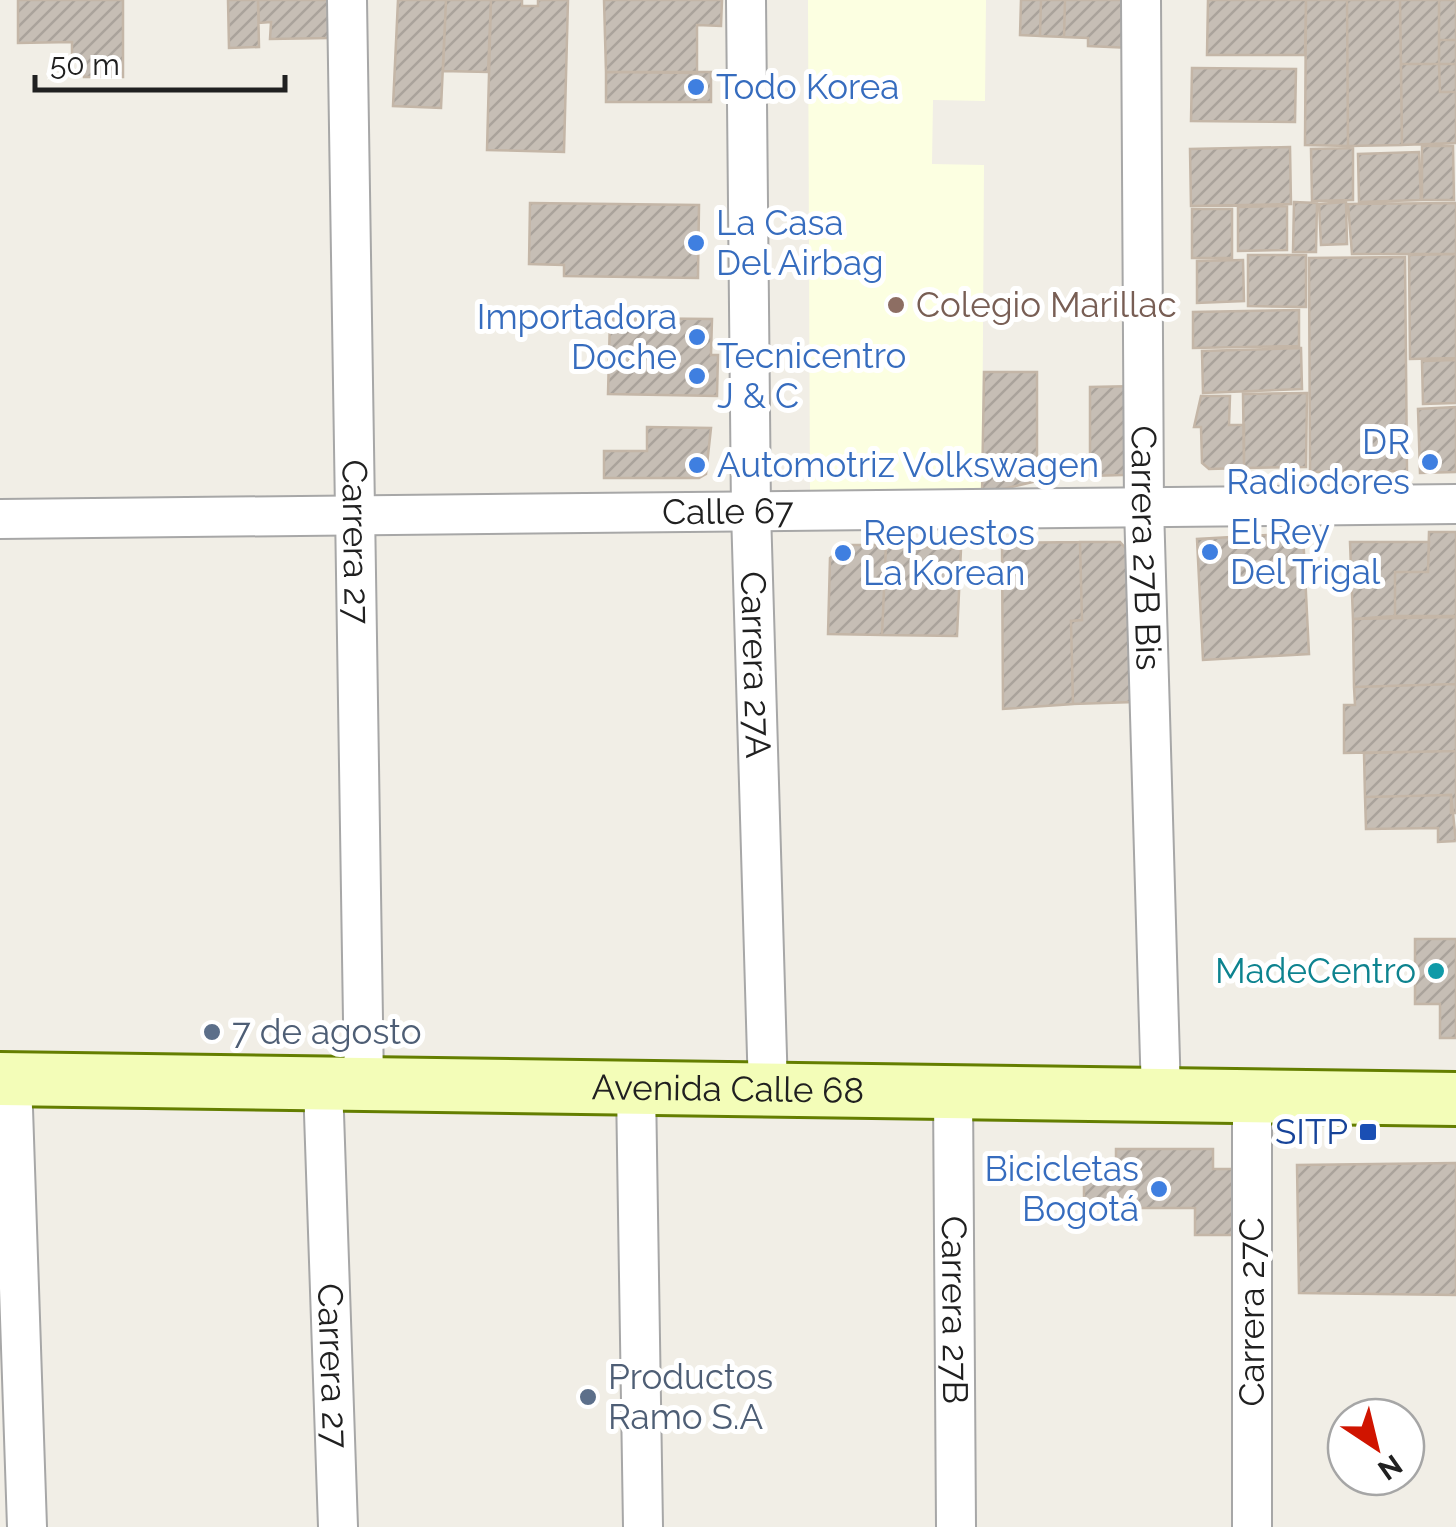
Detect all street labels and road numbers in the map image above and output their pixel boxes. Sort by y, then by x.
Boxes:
street label: Carrera 27B Bis [1124,425,1170,671]
street label: Carrera 27 [334,459,378,625]
street label: Calle 67 [662,490,794,532]
street label: Carrera 27A [733,571,779,759]
street label: Avenida Calle 68 [591,1066,864,1111]
street label: Carrera 27B [934,1216,976,1404]
street label: Carrera 27C [1231,1218,1272,1406]
street label: Carrera 27 [310,1283,356,1449]

